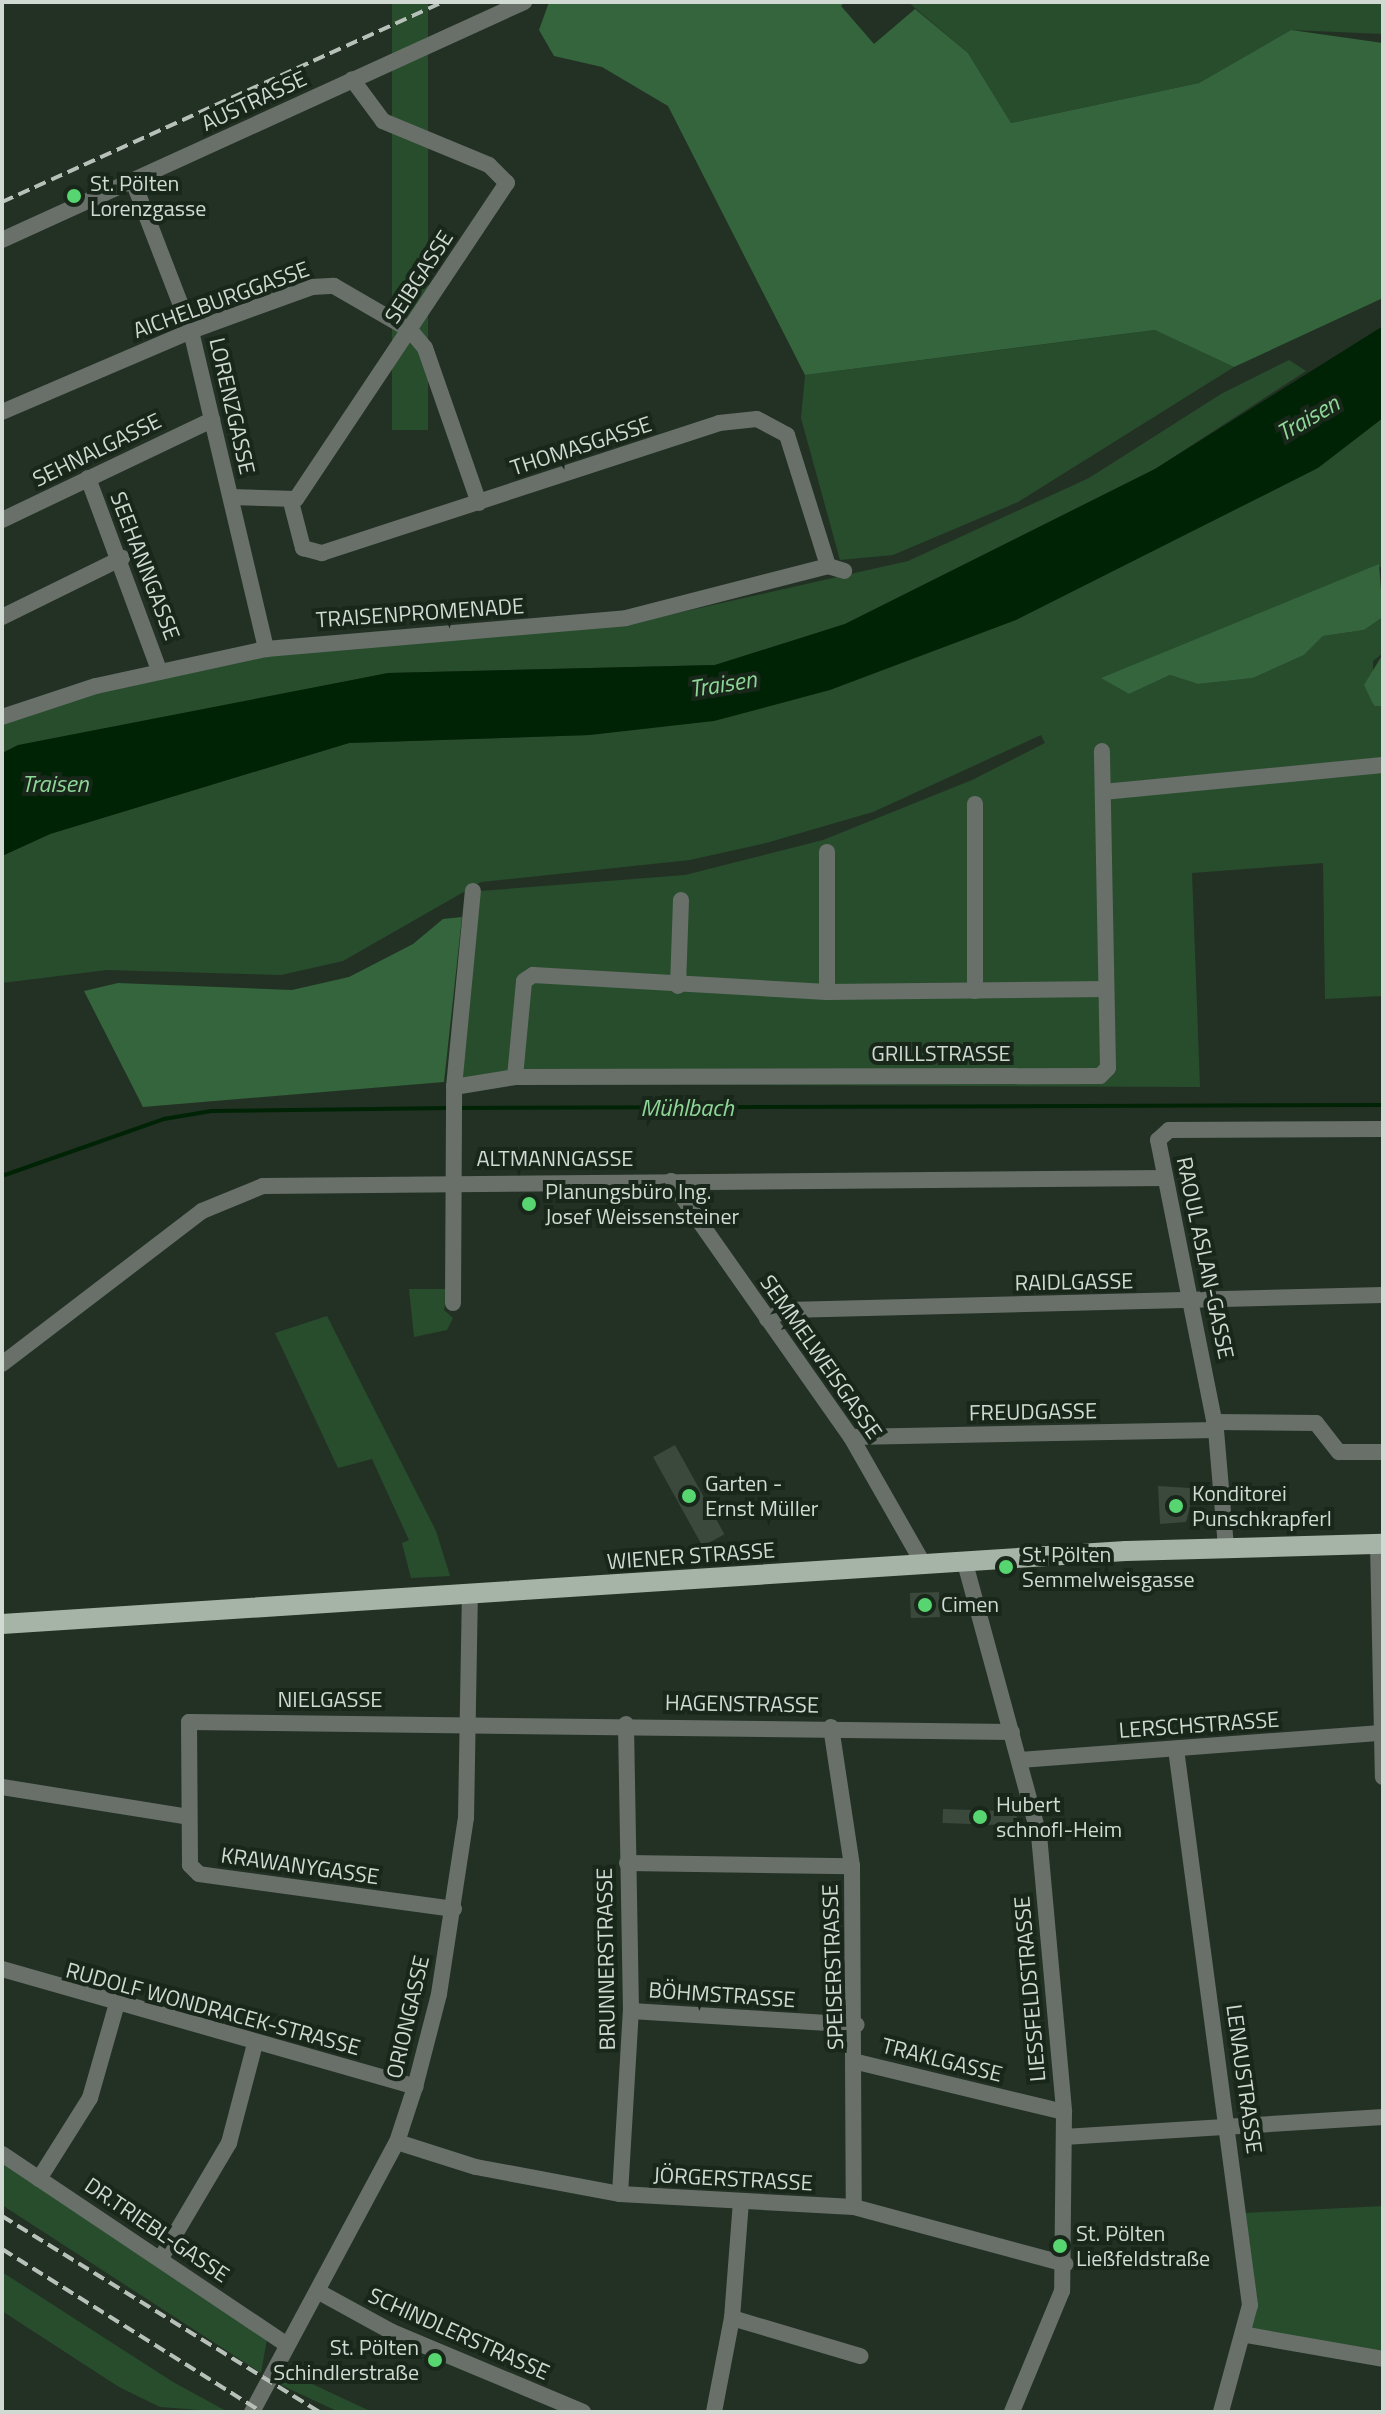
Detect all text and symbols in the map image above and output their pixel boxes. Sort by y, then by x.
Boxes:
street label: AUSTRASSE [197,65,311,137]
place label: St. Pölten Lorenzgasse [90,170,206,222]
marker: St. Pölten Lorenzgasse [65,187,83,205]
street label: SEIBGASSE [379,226,459,328]
street label: AICHELBURGGASSE [129,256,313,344]
street label: LORENZGASSE [203,335,261,477]
water label: Traisen [1272,389,1344,447]
street label: SEHNALGASSE [29,408,165,492]
street label: THOMASGASSE [507,411,655,481]
street label: SEEHANNGASSE [105,488,185,644]
street label: TRAISENPROMENADE [315,593,525,633]
water label: Traisen [688,665,758,703]
water label: Traisen [21,770,89,798]
street label: GRILLSTRASSE [871,1041,1011,1067]
water label: Mühlbach [640,1094,734,1122]
street label: ALTMANNGASSE [477,1146,633,1172]
street label: RAOUL ASLAN-GASSE [1171,1155,1239,1361]
place label: Planungsbüro Ing. Josef Weissensteiner [545,1178,739,1230]
marker: Planungsbüro Ing. Josef Weissensteiner [520,1195,538,1213]
street label: RAIDLGASSE [1014,1268,1134,1296]
street label: SEMMELWEISGASSE [754,1270,888,1444]
street label: FREUDGASSE [969,1398,1097,1426]
place label: Garten - Ernst Müller [705,1470,818,1522]
place label: Konditorei Punschkrapferl [1192,1480,1332,1532]
marker: Garten - Ernst Müller [680,1487,698,1505]
marker: Konditorei Punschkrapferl [1167,1497,1185,1515]
street label: WIENER STRASSE [606,1537,776,1575]
place label: St. Pölten Semmelweisgasse [1022,1541,1195,1592]
marker: St. Pölten Semmelweisgasse [997,1558,1015,1576]
place label: Cimen [941,1592,999,1618]
marker: Cimen [916,1596,934,1614]
street label: NIELGASSE [277,1687,383,1713]
street label: HAGENSTRASSE [665,1689,819,1719]
street label: LERSCHSTRASSE [1118,1706,1280,1744]
place label: Hubert schnofl-Heim [996,1791,1122,1842]
marker: Hubert schnofl-Heim [971,1808,989,1826]
street label: KRAWANYGASSE [219,1842,381,1890]
street label: BRUNNERSTRASSE [591,1867,621,2051]
street label: SPEISERSTRASSE [817,1884,849,2050]
street label: LIESSFELDSTRASSE [1009,1895,1051,2083]
street label: ORIONGASSE [381,1953,435,2081]
street label: RUDOLF WONDRACEK-STRASSE [63,1957,363,2061]
street label: BÖHMSTRASSE [648,1977,796,2013]
street label: LENAUSTRASSE [1220,2003,1268,2155]
street label: TRAKLGASSE [879,2032,1005,2088]
street label: JÖRGERSTRASSE [653,2162,813,2196]
street label: DR.TRIEBL-GASSE [80,2172,234,2288]
place label: St. Pölten Ließfeldstraße [1076,2220,1210,2272]
marker: St. Pölten Ließfeldstraße [1051,2237,1069,2255]
street label: SCHINDLERSTRASSE [364,2282,554,2386]
place label: St. Pölten Schindlerstraße [273,2334,419,2386]
marker: St. Pölten Schindlerstraße [426,2351,444,2369]

